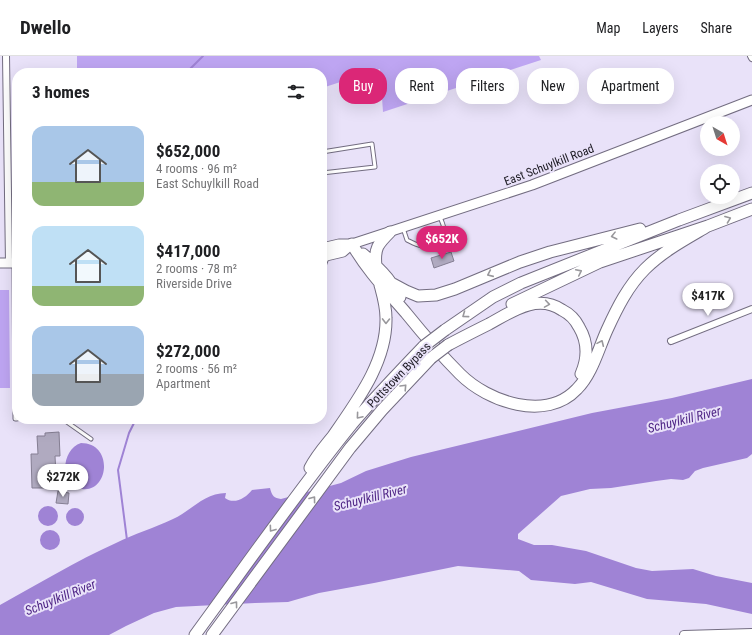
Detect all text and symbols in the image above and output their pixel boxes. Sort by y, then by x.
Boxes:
text: Dwello [20,16,71,39]
text: Map [596,20,620,36]
text: Layers [642,20,679,36]
text: Share [701,20,732,36]
chip: Buy [339,68,387,104]
chip: Rent [395,68,448,104]
chip: Filters [456,68,519,104]
chip: New [527,68,579,104]
chip: Apartment [587,68,674,104]
icon: filters [285,81,307,103]
text: 3 homes [32,82,90,102]
north arrow [700,116,740,156]
map controls [700,116,740,204]
text: $652,000 [156,141,220,161]
street label: East Schuylkill Road [502,141,596,189]
icon: home [64,142,112,190]
text: 4 rooms · 96 m² [156,161,237,176]
button: locate [700,164,740,204]
text: East Schuylkill Road [156,176,259,191]
one-way arrow [725,215,732,223]
pin: $652K [414,226,470,260]
text: $652K [425,231,459,246]
one-way arrow [611,231,617,239]
text: $417,000 [156,241,220,261]
icon: home [64,242,112,290]
text: 2 rooms · 78 m² [156,261,237,276]
one-way arrow [486,269,494,277]
one-way arrow [575,269,583,277]
text: Riverside Drive [156,276,232,291]
pin: $417K [680,283,736,317]
text: $417K [691,288,725,303]
one-way arrow [544,299,550,308]
one-way arrow [462,311,469,318]
one-way arrow [382,318,390,324]
street label: Pottstown Bypass [364,340,434,410]
one-way arrow [597,340,605,347]
text: $272,000 [156,341,220,361]
icon: home [64,342,112,390]
text: 2 rooms · 56 m² [156,361,237,376]
text: Apartment [156,376,210,391]
one-way arrow [399,384,406,392]
water label: Schuylkill River [646,403,723,436]
one-way arrow [357,411,364,419]
pin: $272K [35,464,91,498]
text: $272K [46,469,80,484]
water label: Schuylkill River [332,481,409,514]
one-way arrow [308,497,315,504]
one-way arrow [270,524,277,531]
water label: Schuylkill River [23,576,99,618]
one-way arrow [230,601,237,608]

